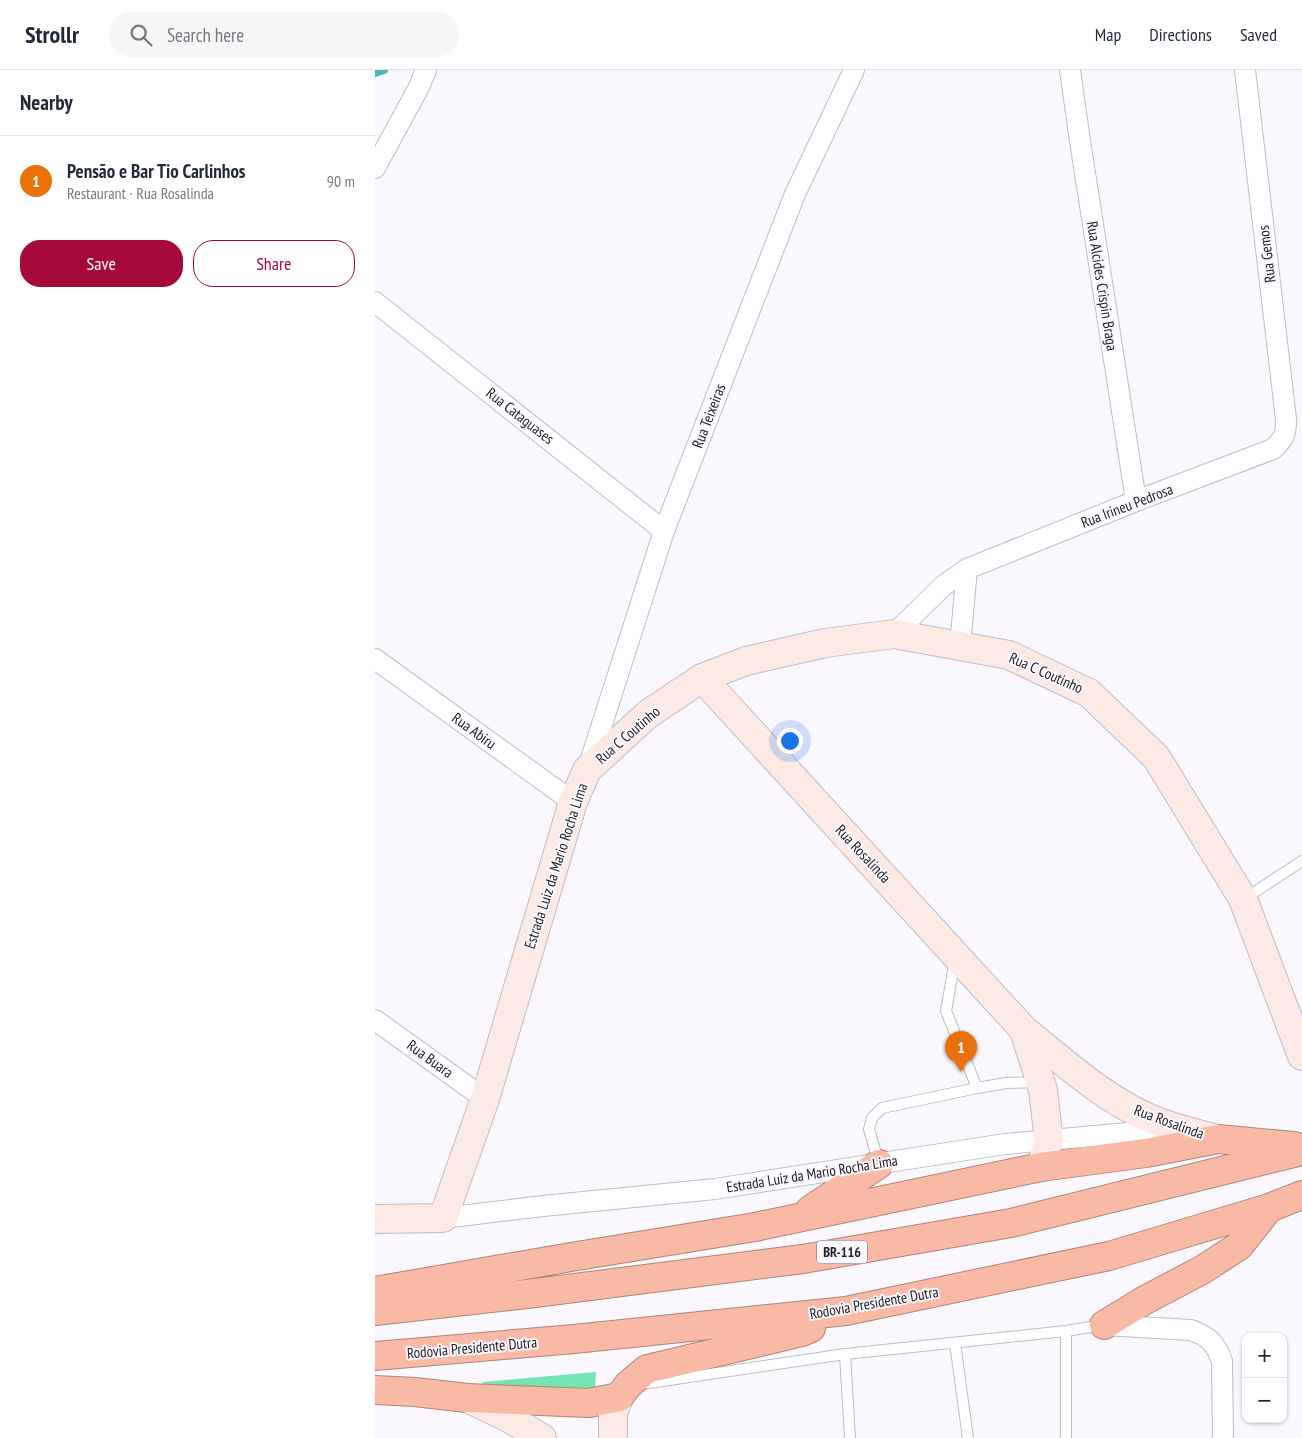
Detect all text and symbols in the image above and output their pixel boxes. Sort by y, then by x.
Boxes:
search box [109,12,459,57]
text: Strollr [25,19,79,50]
icon: search [127,21,155,49]
text: Search here [167,23,244,47]
text: Map [1095,23,1121,46]
text: Directions [1149,23,1212,46]
text: Saved [1240,23,1277,46]
text: Nearby [20,89,73,116]
text: Pensão e Bar Tio Carlinhos [67,159,246,183]
text: 1 [32,171,40,191]
text: 90 m [327,171,355,191]
text: Restaurant · Rua Rosalinda [67,183,214,203]
street label: Rua Alcides Crispin Braga [1083,220,1122,352]
street label: Rua Gemos [1254,224,1279,284]
button: Save [20,240,183,287]
button: Share [193,240,355,287]
street label: Rua Teixeiras [688,381,730,451]
street label: Rua Cataguases [483,383,558,448]
street label: Rua Irineu Pedrosa [1078,479,1175,532]
street label: Rua C Coutinho [1006,648,1086,697]
street label: Rua C Coutinho [592,702,664,768]
street label: Rua Abiru [448,708,500,753]
your location [777,728,803,754]
street label: Estrada Luiz da Mario Rocha Lima [520,781,591,951]
street label: Rua Rosalinda [832,821,895,887]
pin: 1 [945,1031,977,1072]
street label: Rua Buara [403,1035,457,1082]
street label: Rua Rosalinda [1132,1100,1207,1143]
street label: Estrada Luiz da Mario Rocha Lima [725,1151,899,1196]
road number: BR-116 [817,1240,867,1264]
street label: Rodovia Presidente Dutra [808,1282,940,1323]
street label: Rodovia Presidente Dutra [406,1332,538,1363]
map controls [1242,1333,1287,1423]
button: + [1242,1333,1287,1378]
button: − [1242,1378,1287,1423]

